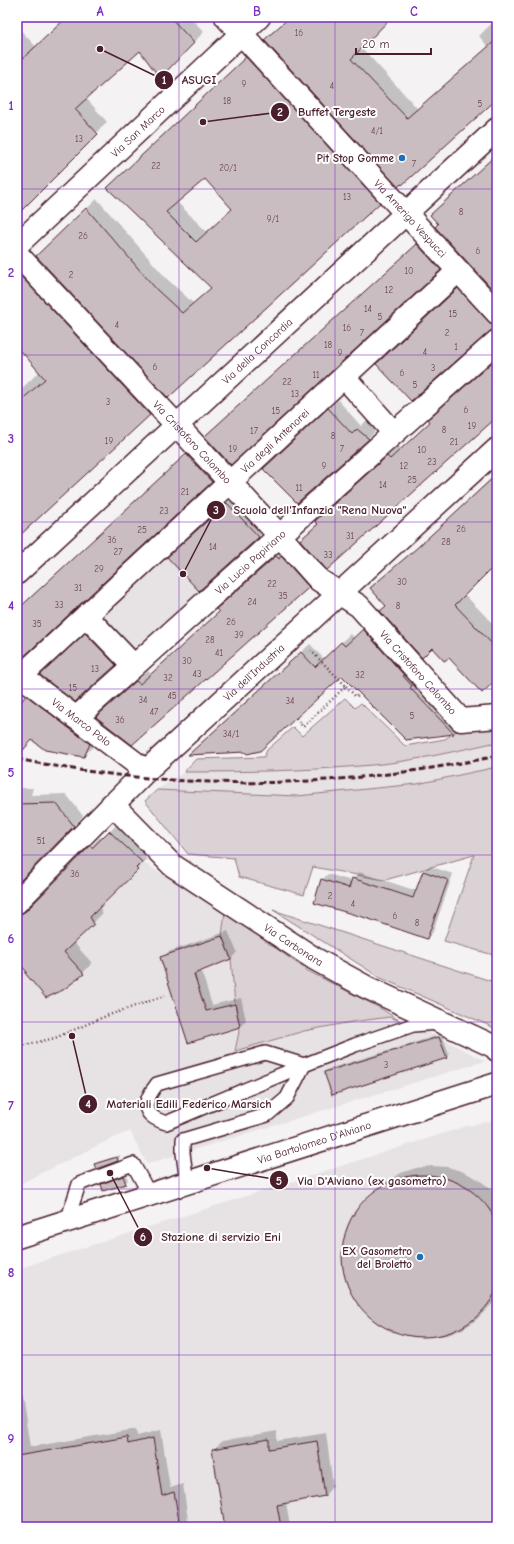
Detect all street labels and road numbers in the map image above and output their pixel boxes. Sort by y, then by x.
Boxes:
street label: Via San Marco [108,103,168,160]
street label: Via Amerigo Vespucci [371,177,449,260]
street label: Via della Concordia [219,316,295,387]
street label: Via Cristoforo Colombo [150,398,234,487]
street label: Via degli Antenorei [238,406,312,476]
street label: Via Lucio Papiriano [213,527,289,597]
street label: Via Cristoforo Colombo [377,628,459,718]
street label: Via dell'Industria [221,641,287,704]
street label: Via Marco Polo [49,696,114,749]
street label: Via Carbonara [261,921,325,969]
street label: Via Bartolomeo D'Alviano [256,1119,373,1167]

